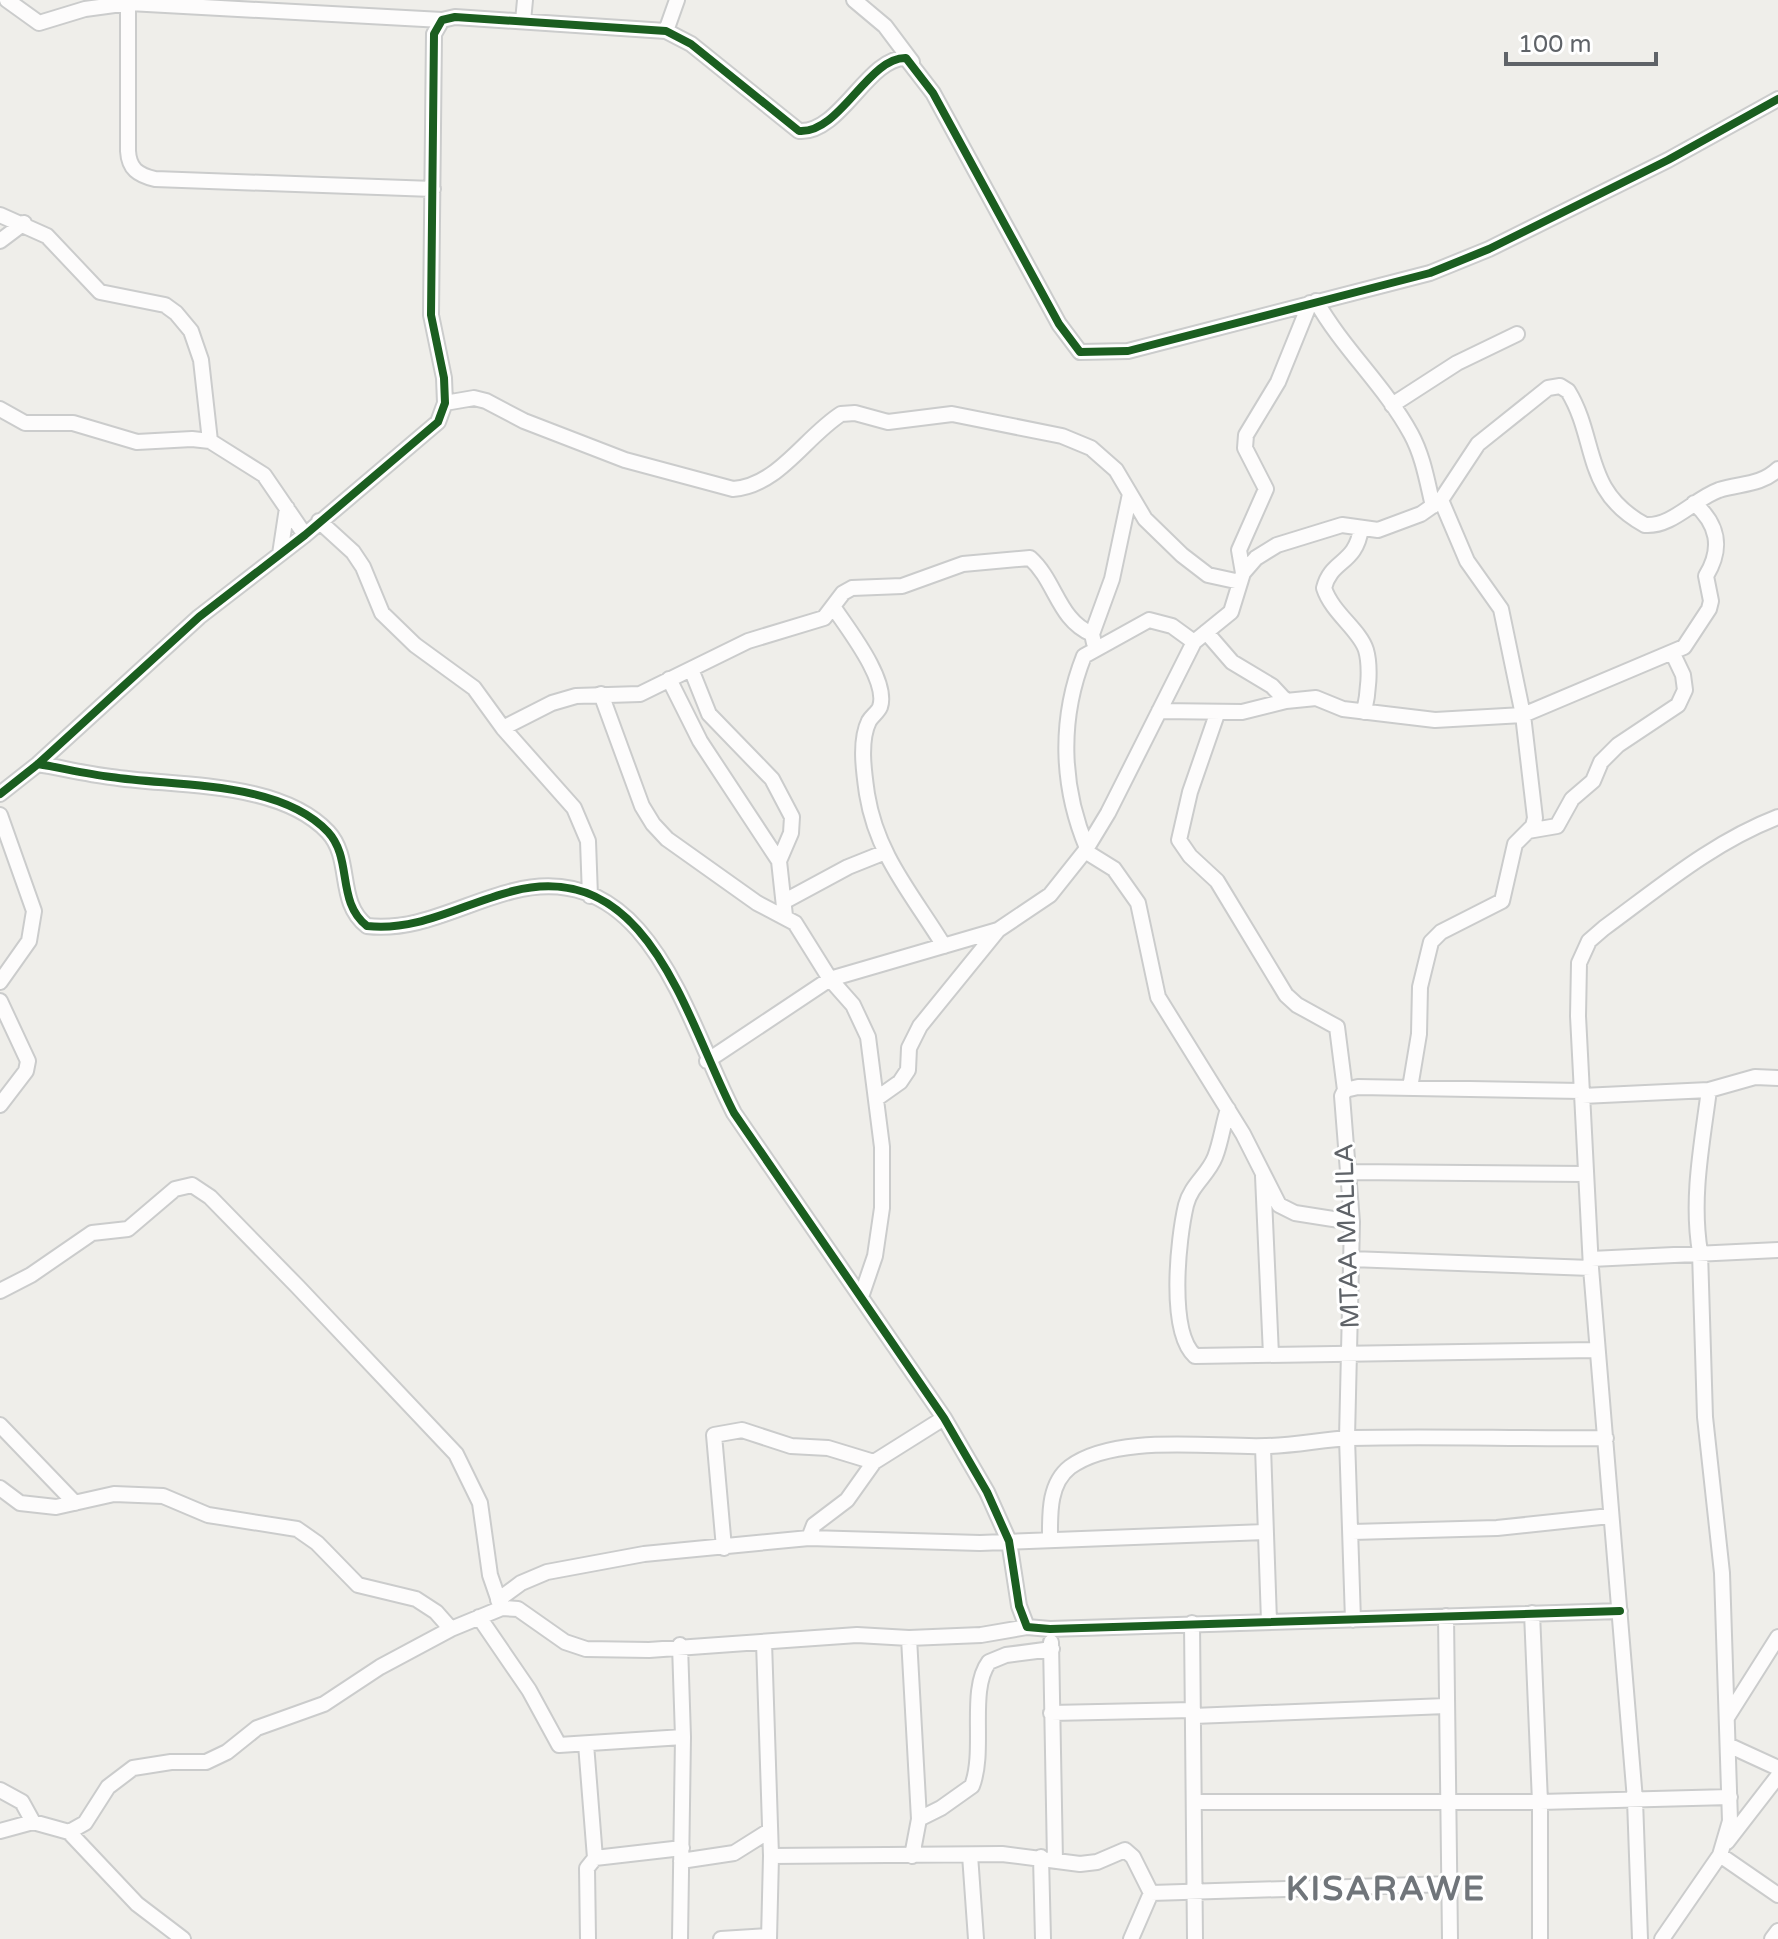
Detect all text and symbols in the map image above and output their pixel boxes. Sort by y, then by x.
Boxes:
scale bar [1506,16,1656,66]
text: 100 m [1518,30,1592,59]
street label: MTAA MALILA [1328,1143,1366,1329]
district label: KISARAWE [1286,1869,1486,1910]

